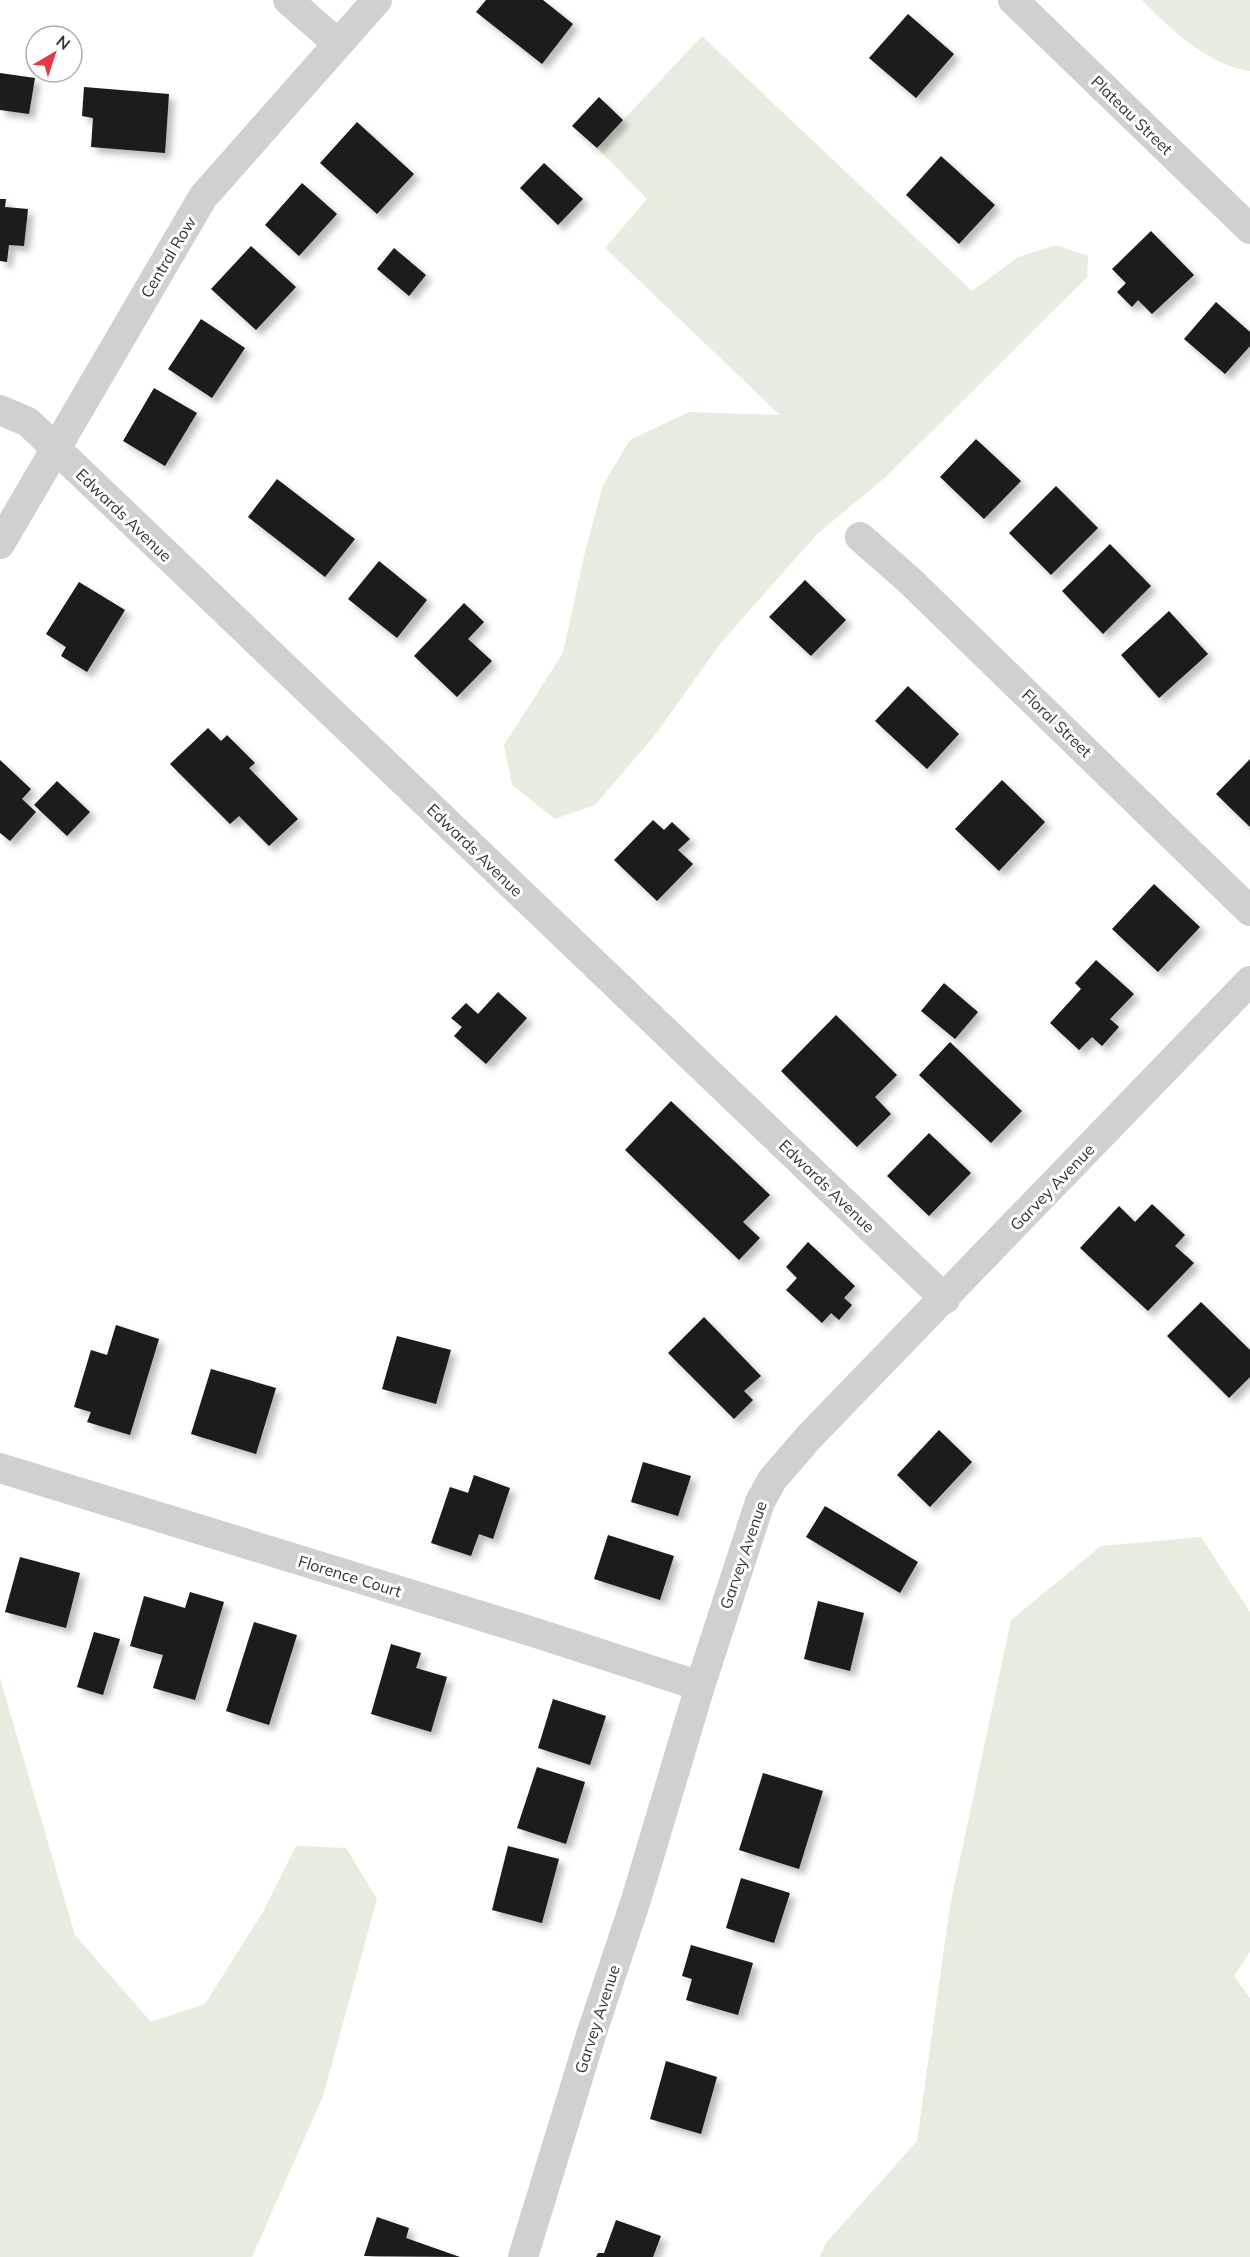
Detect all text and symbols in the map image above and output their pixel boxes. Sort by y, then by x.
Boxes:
north arrow [24,24,84,84]
text: N [52,31,74,54]
street label: Plateau Street [1087,71,1177,159]
street label: Central Row [136,213,200,301]
street label: Edwards Avenue [72,464,176,566]
street label: Floral Street [1018,685,1096,762]
street label: Edwards Avenue [423,799,527,901]
street label: Edwards Avenue [775,1135,879,1237]
street label: Garvey Avenue [1006,1139,1098,1235]
street label: Garvey Avenue [715,1498,771,1612]
street label: Florence Court [296,1551,404,1601]
street label: Garvey Avenue [570,1962,624,2076]

